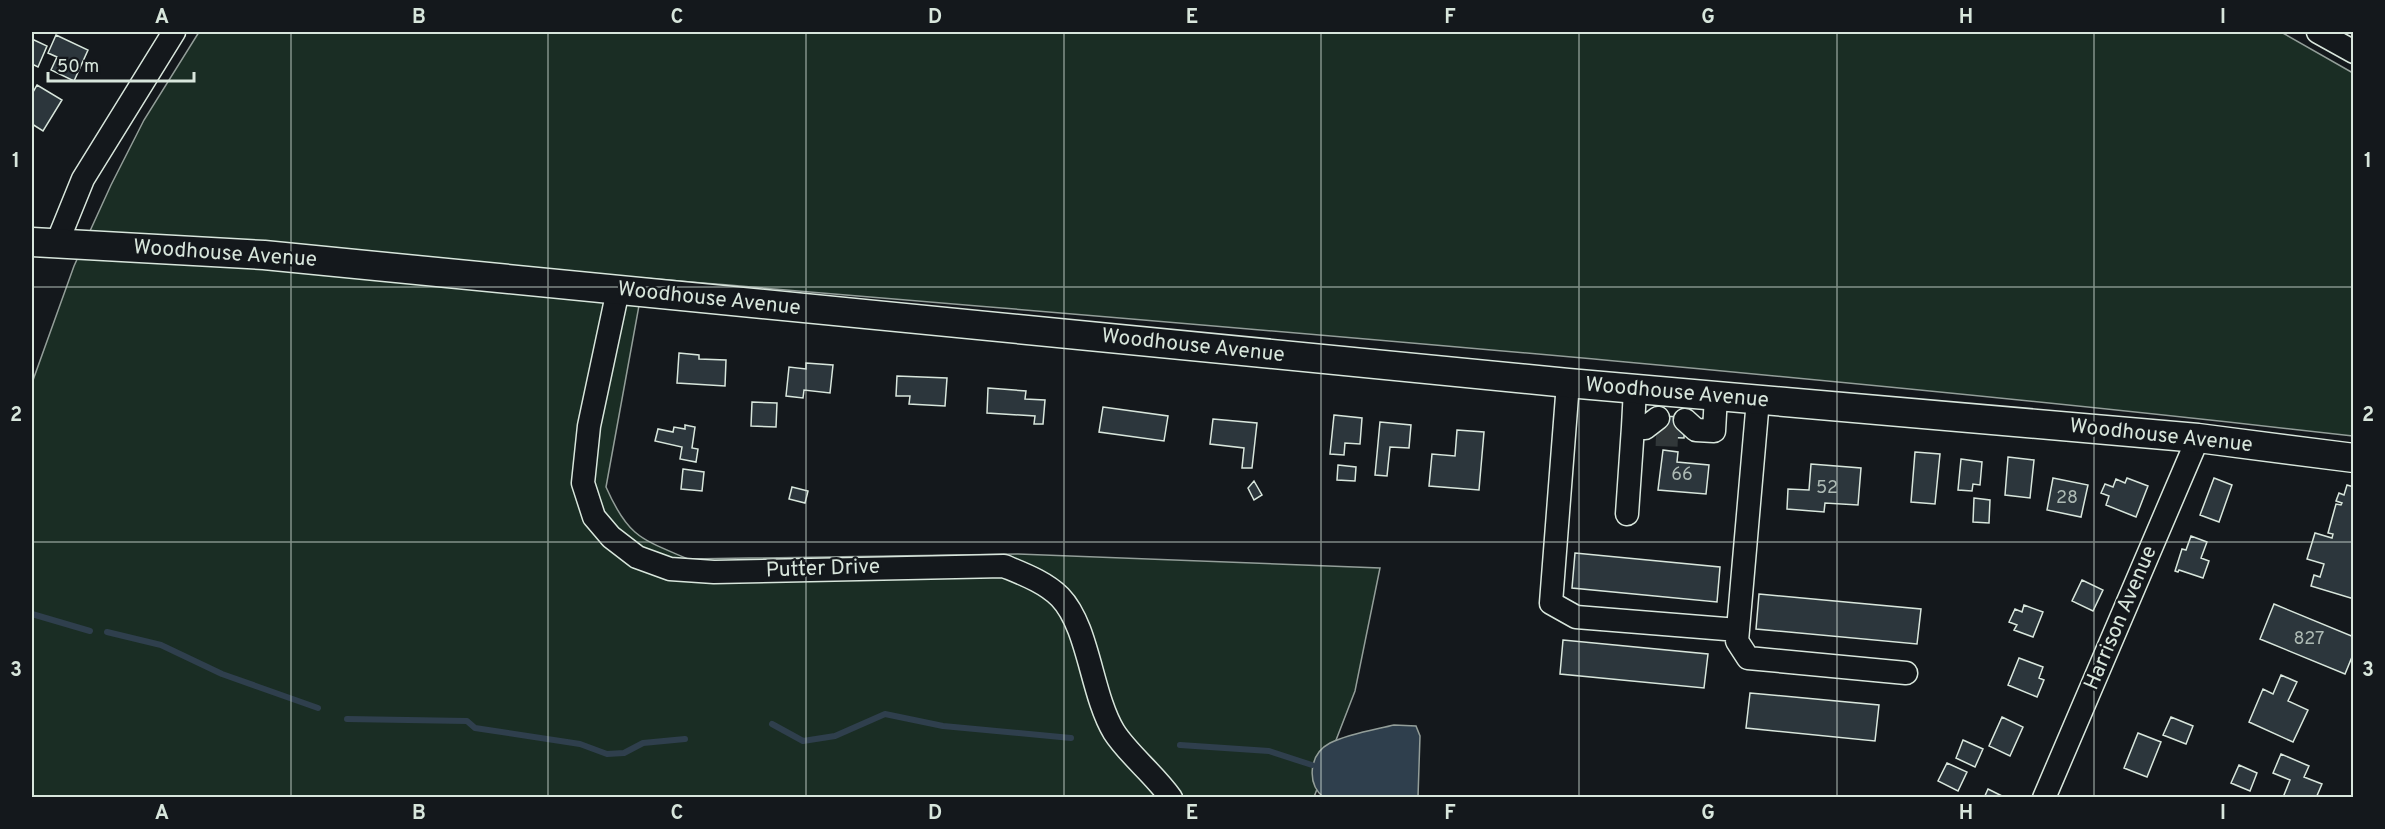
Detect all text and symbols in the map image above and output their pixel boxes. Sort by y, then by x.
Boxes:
text: A [155,5,169,31]
text: B [412,5,426,31]
text: C [671,5,683,31]
text: D [928,5,942,31]
text: E [1186,5,1198,31]
text: F [1444,5,1456,31]
text: G [1701,5,1715,31]
text: H [1959,5,1973,31]
text: I [2220,5,2226,31]
scale bar [48,45,194,83]
text: 50 m [57,56,99,79]
text: 1 [12,149,20,175]
text: 1 [2364,149,2372,175]
street label: Woodhouse Avenue [132,234,318,274]
street label: Woodhouse Avenue [616,276,802,322]
street label: Woodhouse Avenue [1100,323,1286,369]
street label: Woodhouse Avenue [1584,372,1770,414]
text: 2 [10,403,22,429]
text: 2 [2362,403,2374,429]
street label: Woodhouse Avenue [2068,413,2254,459]
house number: 66 [1671,464,1693,487]
house number: 52 [1816,477,1838,500]
house number: 28 [2056,487,2078,510]
street label: Harrison Avenue [2078,542,2164,694]
street label: Putter Drive [765,554,881,584]
house number: 827 [2294,628,2324,651]
text: 3 [10,658,22,684]
text: 3 [2362,658,2374,684]
text: A [155,801,169,827]
text: B [412,801,426,827]
text: C [671,801,683,827]
text: D [928,801,942,827]
text: E [1186,801,1198,827]
text: F [1444,801,1456,827]
text: G [1701,801,1715,827]
text: H [1959,801,1973,827]
text: I [2220,801,2226,827]

